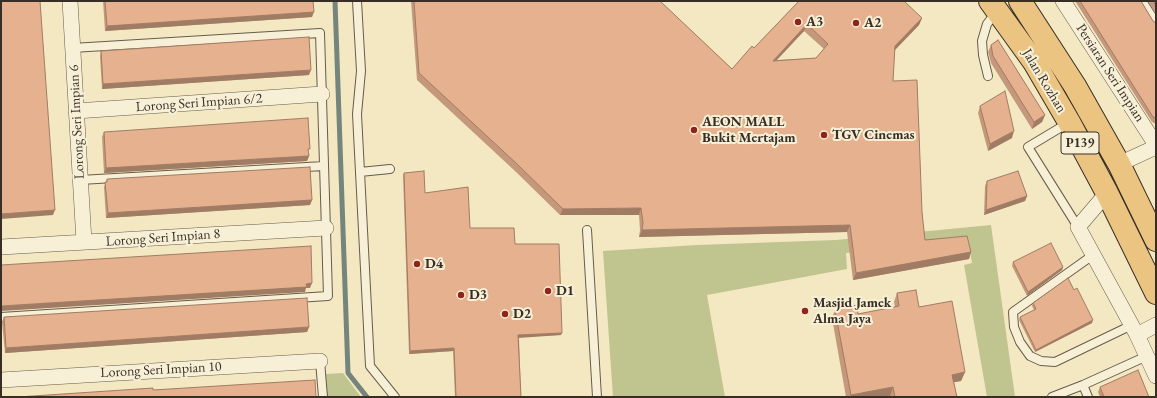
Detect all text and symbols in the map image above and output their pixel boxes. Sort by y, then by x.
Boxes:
place label: A3 [806,14,823,30]
place label: A2 [864,15,881,31]
marker: A3 [793,17,803,27]
marker: A2 [851,18,861,28]
street label: Persiaran Seri Impian [1072,21,1148,125]
street label: Jalan Rozhan [1018,46,1070,116]
street label: Lorong Seri Impian 6 [66,64,88,180]
street label: Lorong Seri Impian 6/2 [135,90,263,116]
place label: AEON MALL Bukit Mertajam [702,114,796,146]
marker: AEON MALL Bukit Mertajam [689,125,699,135]
place label: TGV Cinemas [832,127,915,143]
marker: TGV Cinemas [819,130,829,140]
road number: P139 [1061,132,1099,154]
street label: Lorong Seri Impian 8 [105,226,221,250]
place label: D4 [425,256,443,272]
marker: D4 [412,259,422,269]
place label: D1 [556,283,574,299]
marker: D1 [543,286,553,296]
place label: D3 [469,287,487,303]
marker: D3 [456,290,466,300]
place label: Masjid Jamek Alma Jaya [813,295,892,328]
place label: D2 [513,306,531,322]
marker: Masjid Jamek Alma Jaya [800,306,810,316]
marker: D2 [500,309,510,319]
street label: Lorong Seri Impian 10 [100,358,222,382]

